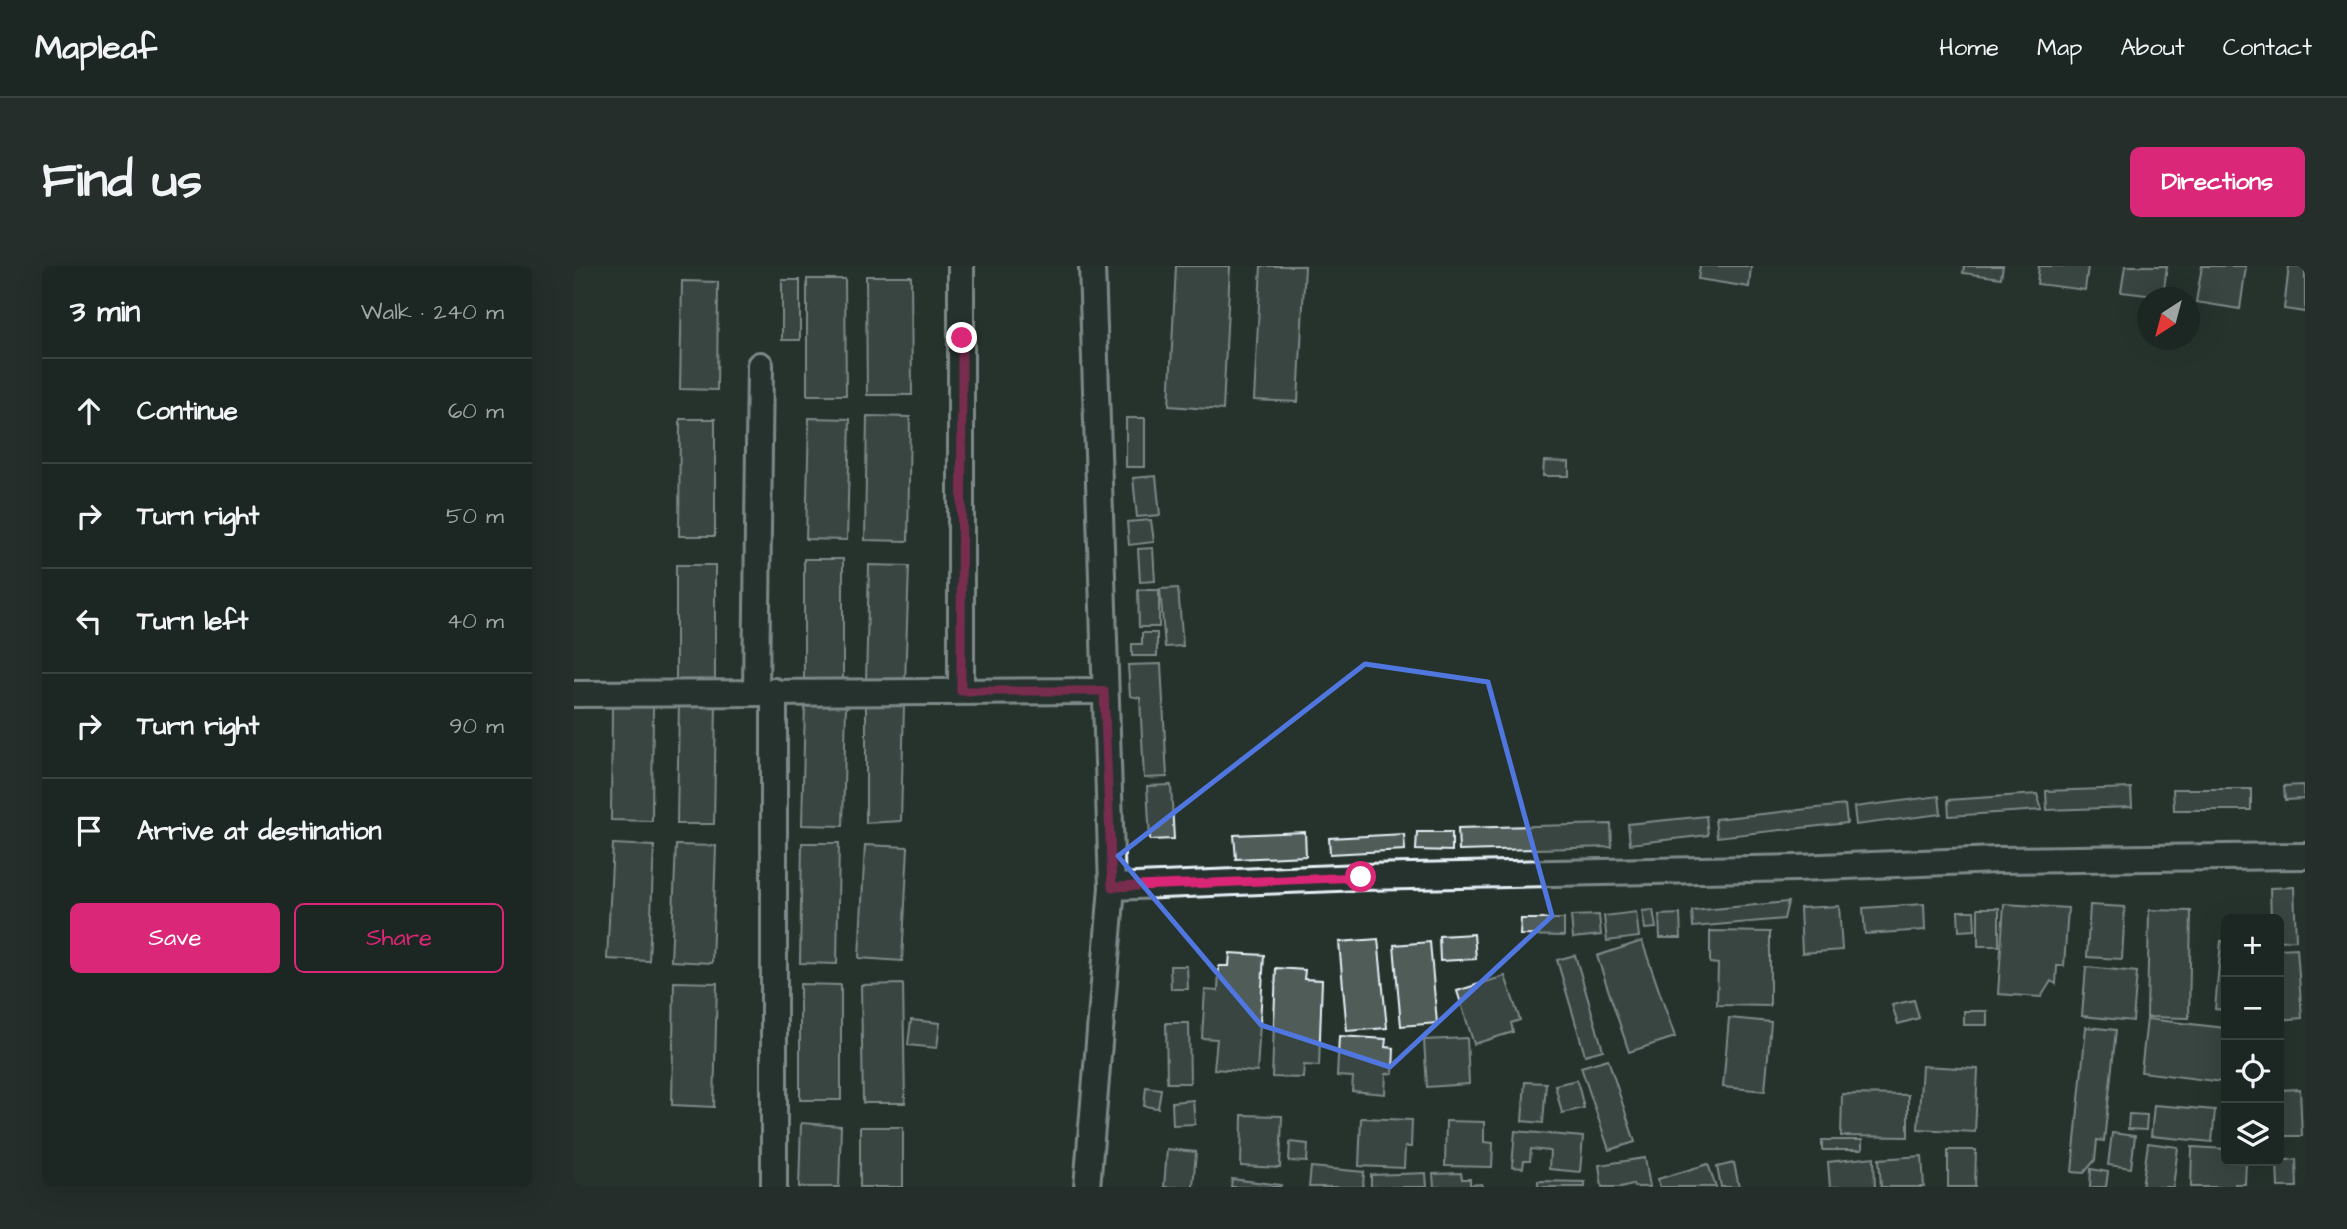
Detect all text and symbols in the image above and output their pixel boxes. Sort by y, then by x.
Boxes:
text: Mapleaf [35,25,157,71]
text: Home [1939,31,1999,65]
text: Map [2037,31,2082,65]
text: About [2120,31,2185,65]
text: Contact [2223,31,2312,65]
button: Directions [2130,147,2305,217]
text: Find us [42,148,202,216]
north arrow [2137,287,2200,350]
text: 3 min [70,291,140,333]
text: Walk · 240 m [361,296,504,328]
route end [946,322,977,353]
icon: ahead [70,392,108,430]
text: Continue [137,393,238,429]
text: 60 m [448,395,504,427]
icon: right [70,497,108,535]
text: Turn right [137,498,259,534]
text: 50 m [446,500,504,532]
icon: left [70,602,108,640]
text: Turn left [137,603,248,639]
text: 40 m [447,605,504,637]
icon: right [70,707,108,745]
text: Turn right [137,708,259,744]
text: 90 m [449,710,504,742]
icon: arrive [70,812,108,850]
text: Arrive at destination [137,813,382,849]
route start [1345,861,1376,892]
button: Save [70,903,280,973]
button: Share [294,903,504,973]
map controls [2221,914,2284,1166]
button: + [2221,914,2284,977]
button: − [2221,977,2284,1040]
button: locate [2221,1040,2284,1103]
button: layers [2221,1103,2284,1166]

